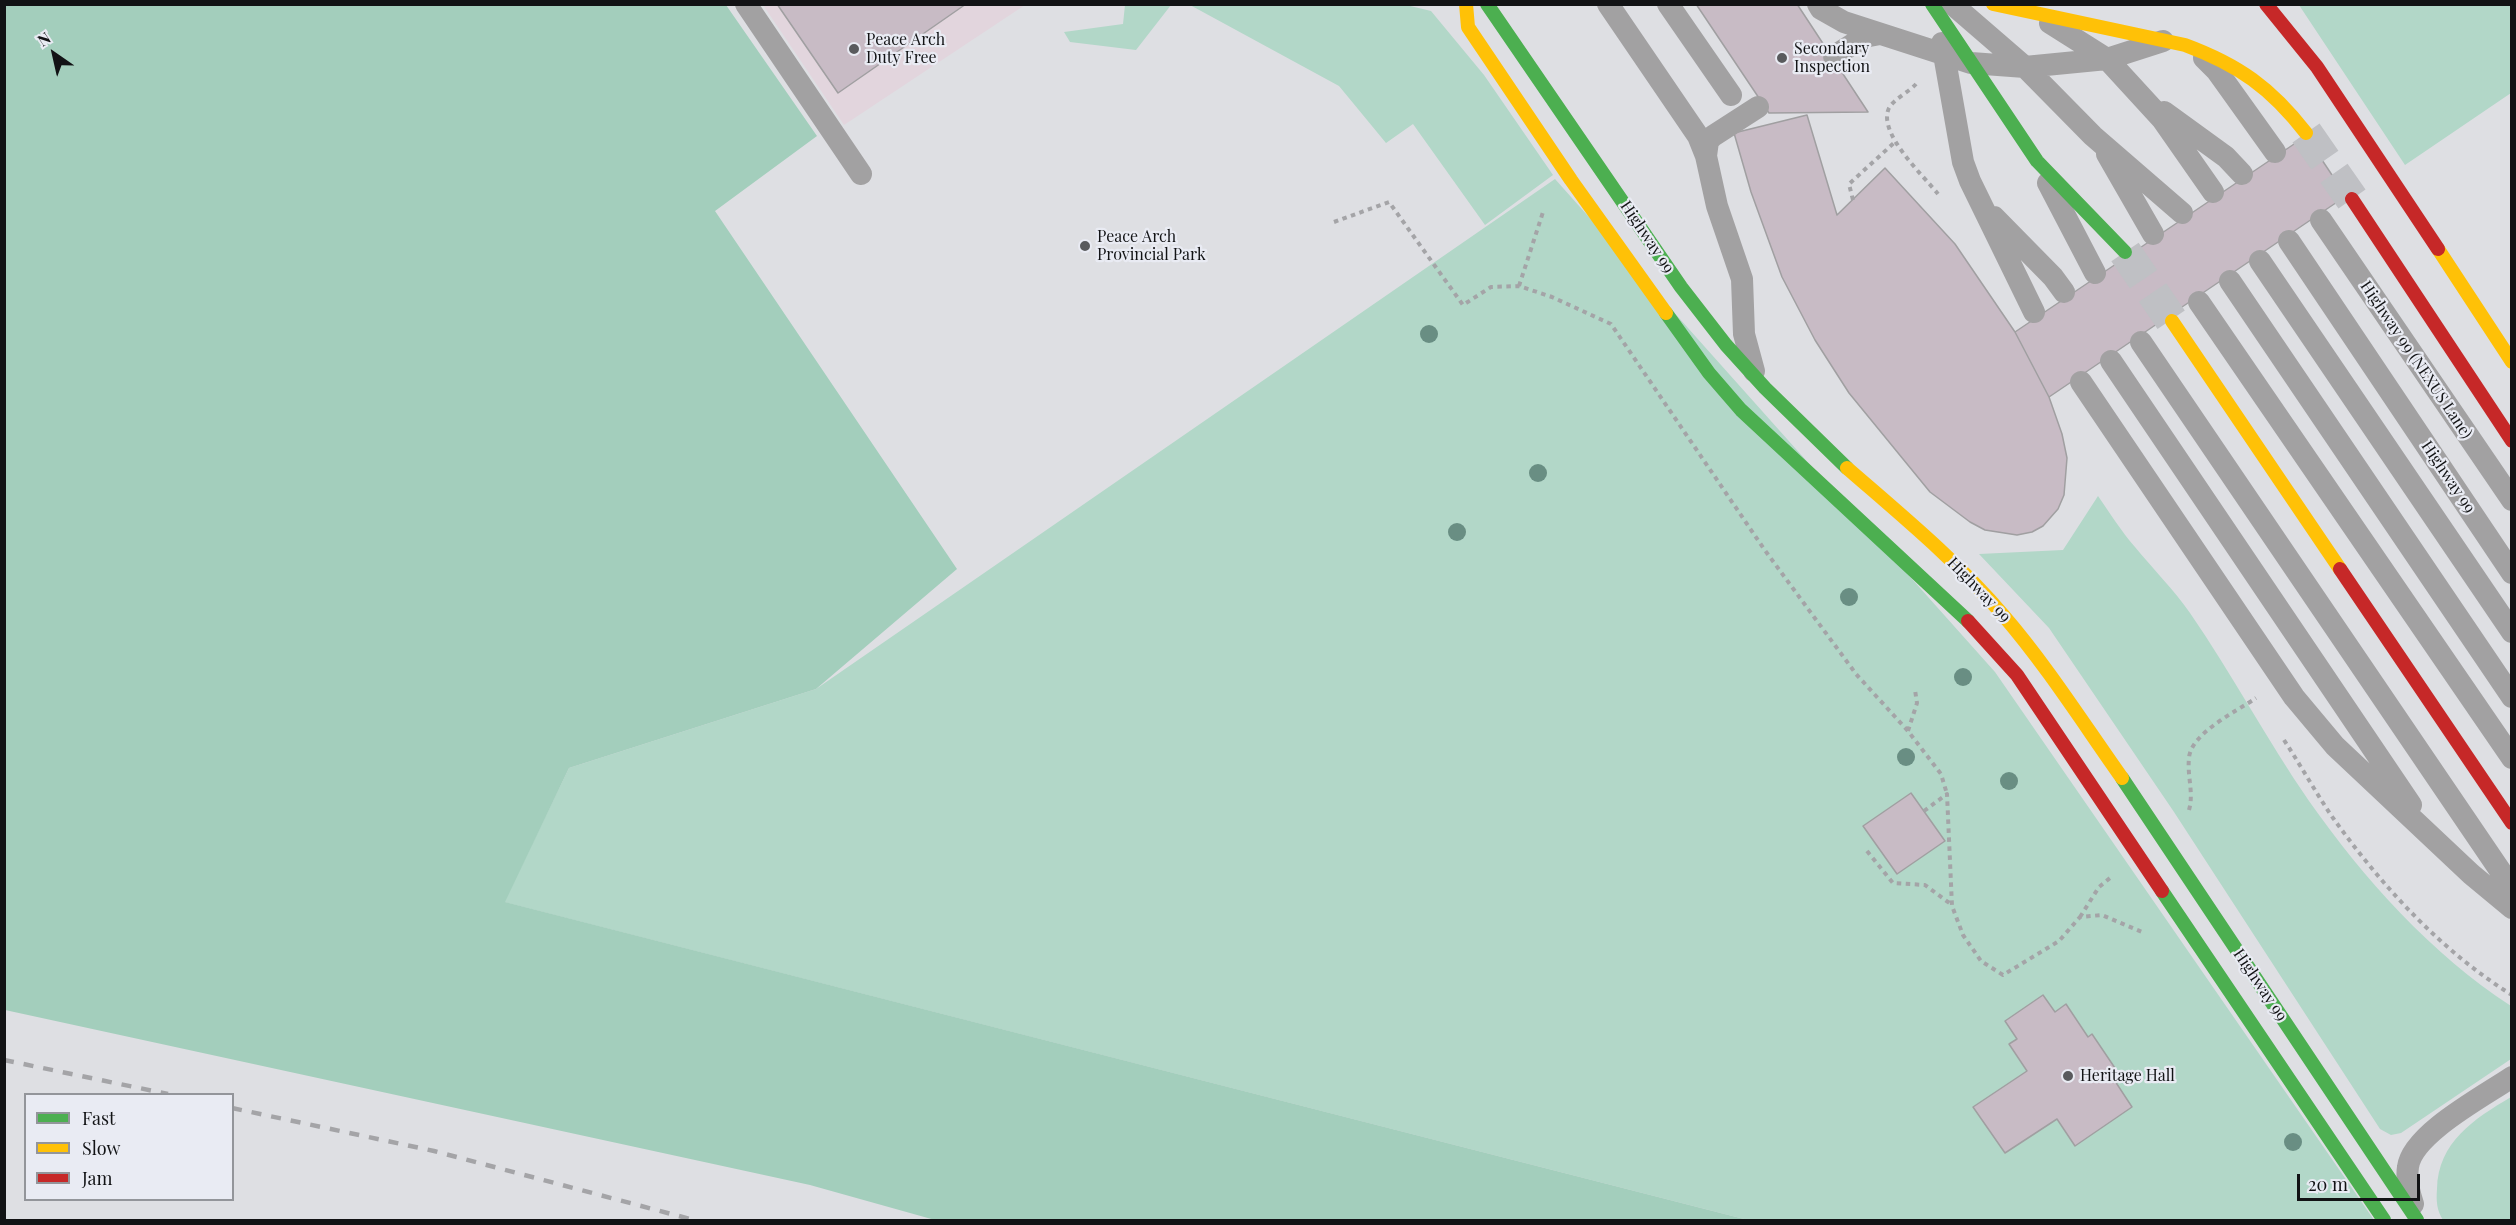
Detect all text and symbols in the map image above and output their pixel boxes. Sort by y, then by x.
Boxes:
north arrow [24,24,84,84]
text: N [33,27,54,51]
place label: Peace Arch Duty Free [866,30,945,68]
place label: Secondary Inspection [1794,39,1870,77]
marker: Peace Arch Duty Free [847,42,861,56]
marker: Secondary Inspection [1775,51,1789,65]
street label: Highway 99 [1616,197,1678,277]
place label: Peace Arch Provincial Park [1097,227,1206,265]
marker: Peace Arch Provincial Park [1078,239,1092,253]
street label: Highway 99 (NEXUS Lane) [2356,277,2476,443]
street label: Highway 99 [2417,437,2479,517]
street label: Highway 99 [1943,553,2015,627]
street label: Highway 99 [2229,945,2291,1025]
place label: Heritage Hall [2080,1066,2175,1086]
marker: Heritage Hall [2061,1069,2075,1083]
legend [24,1093,234,1201]
text: Fast [82,1106,115,1130]
text: Slow [82,1136,120,1160]
scale bar [2300,1162,2423,1200]
text: Jam [82,1166,112,1190]
text: 20 m [2308,1172,2348,1196]

